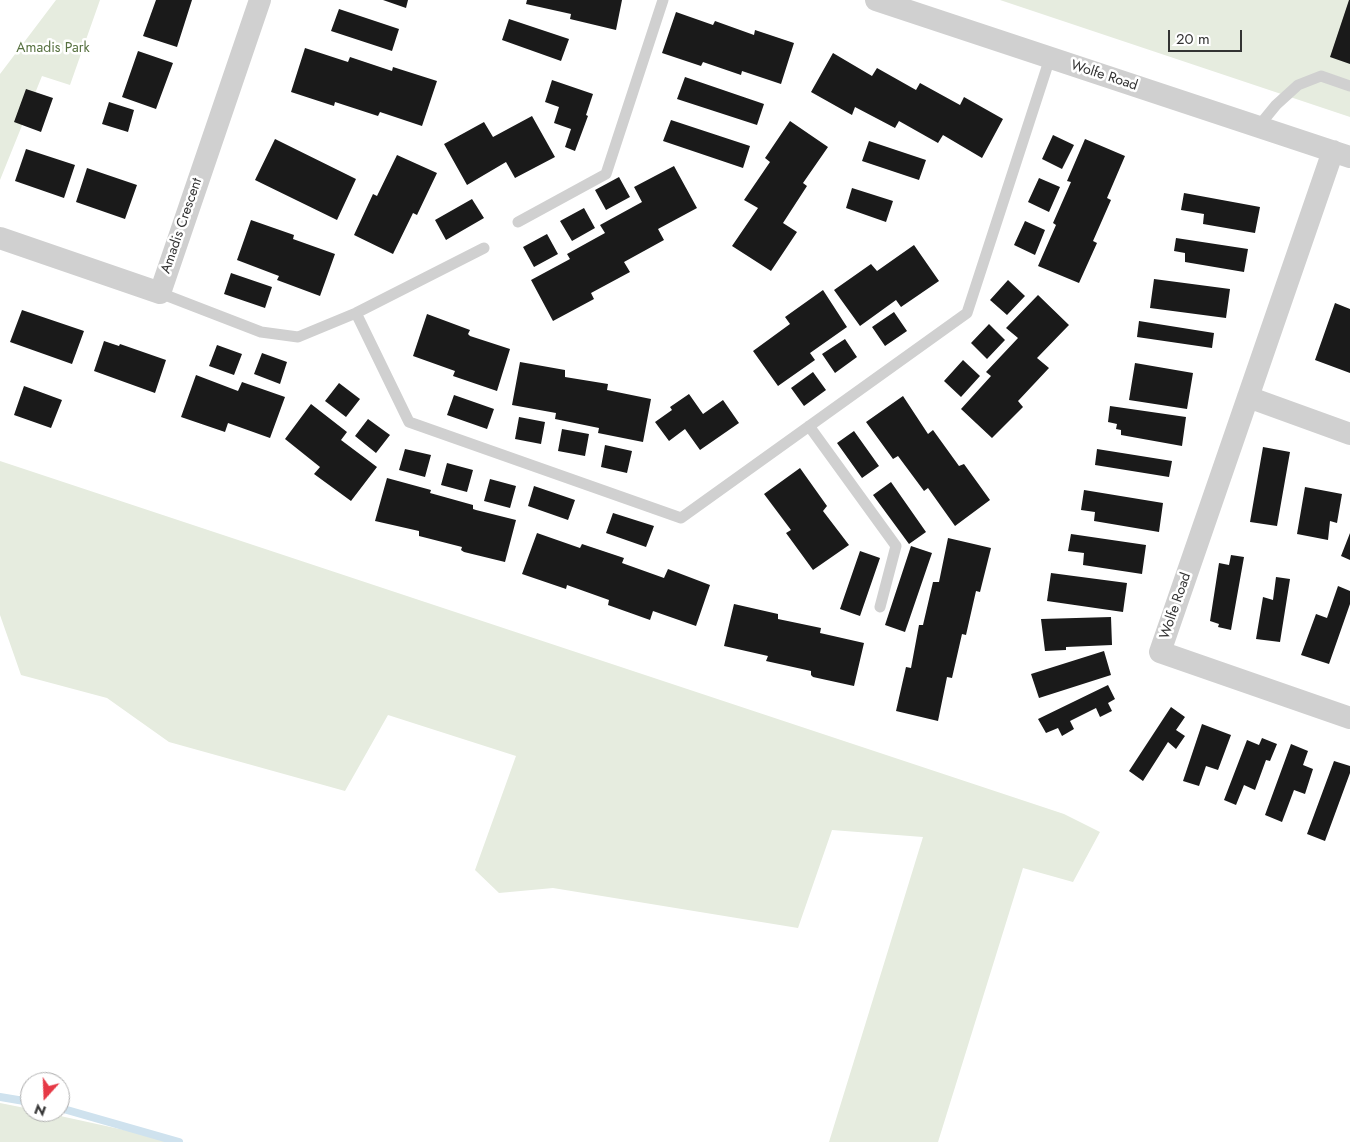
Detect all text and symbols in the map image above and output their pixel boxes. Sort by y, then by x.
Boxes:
scale bar [1170,20,1244,52]
text: 20 m [1176,28,1210,50]
park label: Amadis Park [16,41,90,57]
street label: Wolfe Road [1068,57,1140,95]
street label: Amadis Crescent [158,176,206,276]
street label: Wolfe Road [1157,571,1195,641]
north arrow [20,1072,70,1122]
text: N [32,1099,49,1121]

